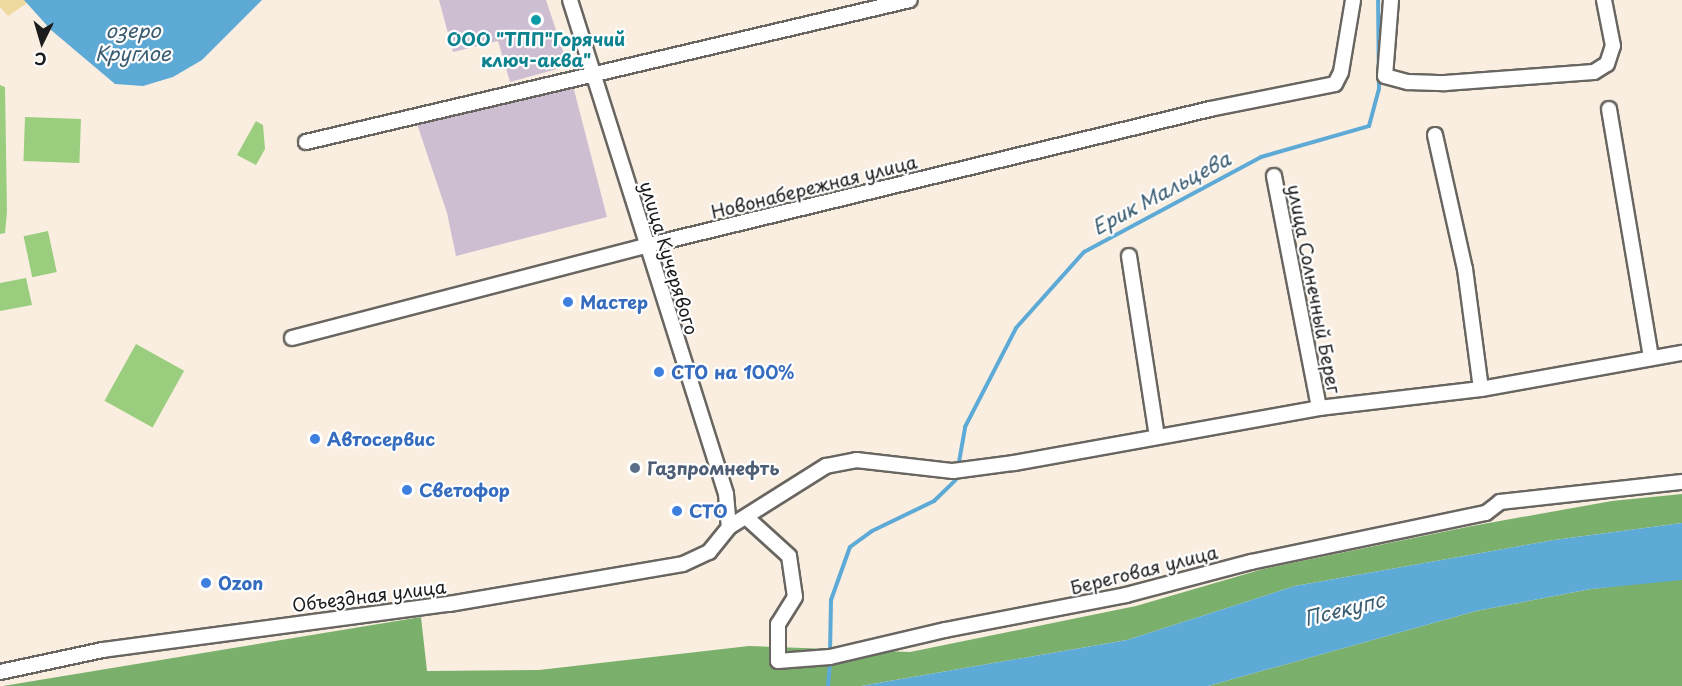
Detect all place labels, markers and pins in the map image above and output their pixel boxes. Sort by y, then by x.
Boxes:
marker: ООО "ТПП"Горячий ключ-аква" [529,13,543,27]
place label: ООО "ТПП"Горячий ключ-аква" [447,29,625,72]
place label: Мастер [580,291,648,313]
marker: Мастер [561,295,575,309]
place label: СТО на 100% [671,361,796,383]
marker: СТО на 100% [652,365,666,379]
place label: Автосервис [327,428,435,450]
marker: Автосервис [308,432,322,446]
place label: Газпромнефть [647,457,779,479]
marker: Газпромнефть [628,461,642,475]
place label: Светофор [419,479,510,501]
marker: Светофор [400,483,414,497]
place label: СТО [689,500,728,522]
marker: СТО [670,504,684,518]
place label: Ozon [218,572,263,594]
marker: Ozon [199,576,213,590]

